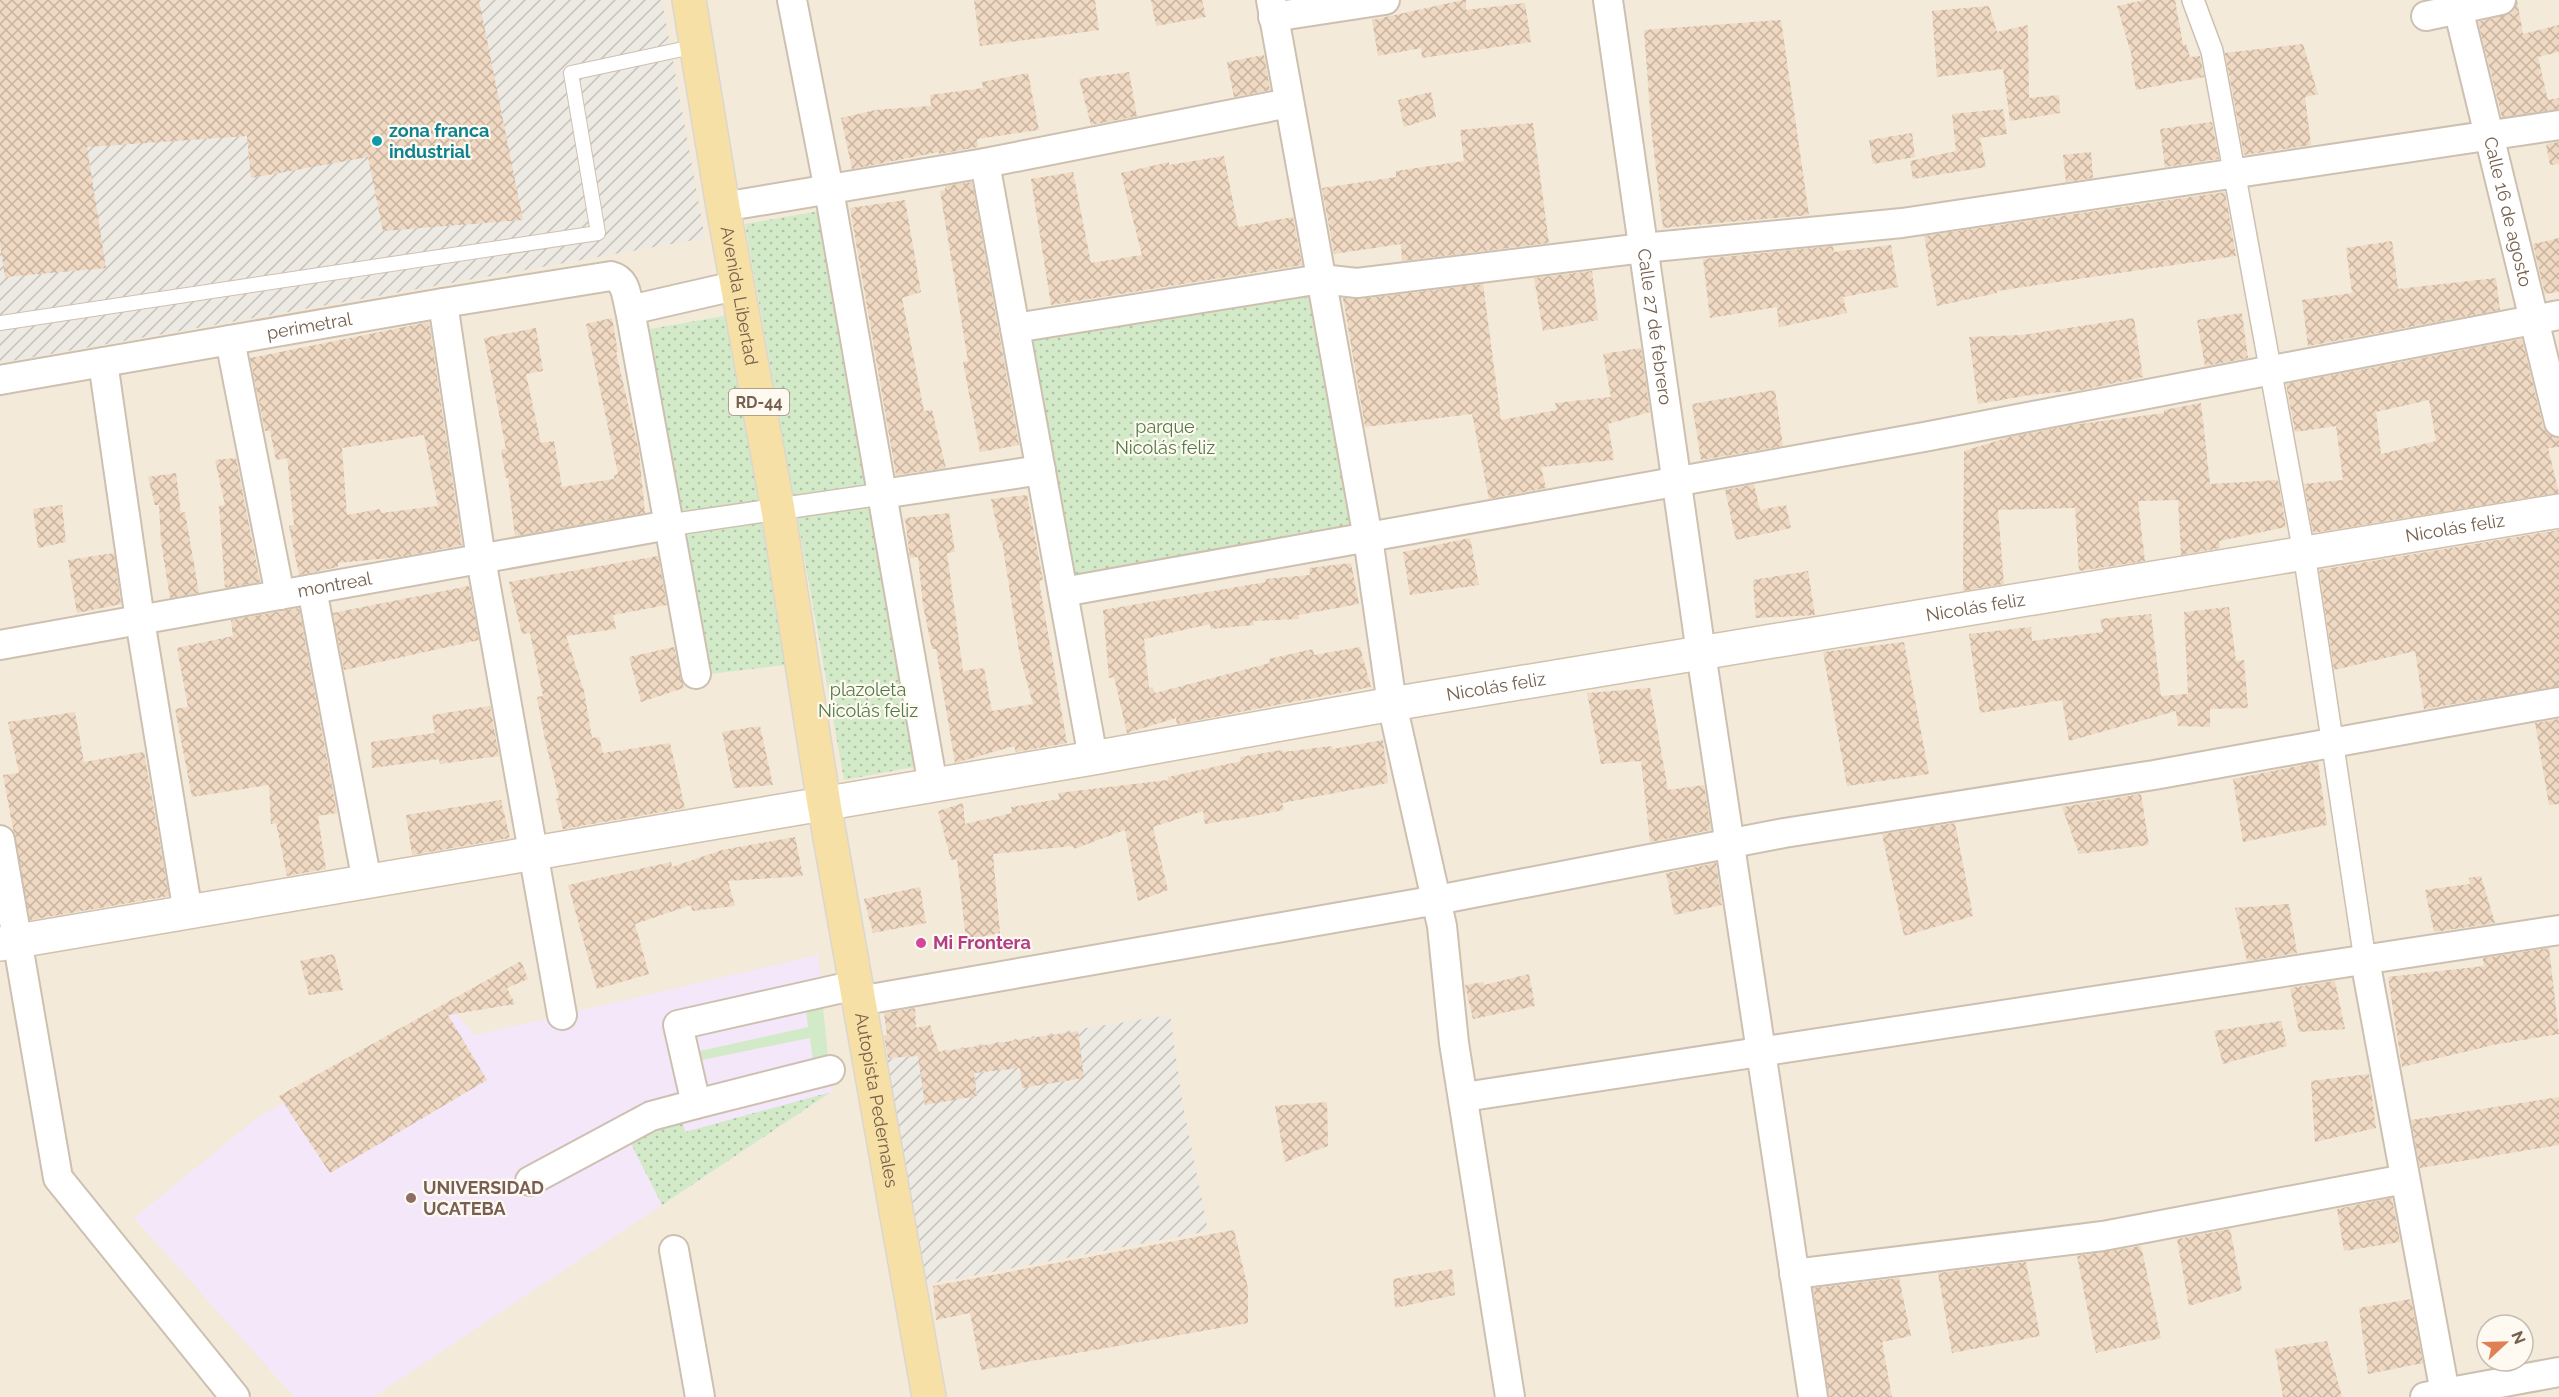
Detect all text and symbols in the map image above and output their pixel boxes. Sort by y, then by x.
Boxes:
place label: zona franca industrial [389,120,489,162]
marker: zona franca industrial [370,134,384,148]
street label: Calle 16 de agosto [2480,135,2537,289]
street label: Avenida Libertad [717,224,763,367]
street label: Calle 27 de febrero [1634,247,1677,407]
street label: perimetral [265,308,354,343]
road number: RD-44 [729,389,789,415]
park label: parque Nicolás feliz [1115,416,1215,458]
street label: Nicolás feliz [2404,509,2506,546]
street label: montreal [296,568,373,601]
street label: Nicolás feliz [1924,588,2027,626]
street label: Nicolás feliz [1445,668,1547,705]
park label: plazoleta Nicolás feliz [818,679,918,721]
place label: Mi Frontera [933,932,1031,953]
marker: Mi Frontera [914,936,928,950]
street label: Autopista Pedernales [851,1011,903,1190]
place label: UNIVERSIDAD UCATEBA [423,1177,544,1219]
marker: UNIVERSIDAD UCATEBA [404,1191,418,1205]
north arrow [2475,1313,2535,1373]
text: N [2507,1328,2530,1347]

